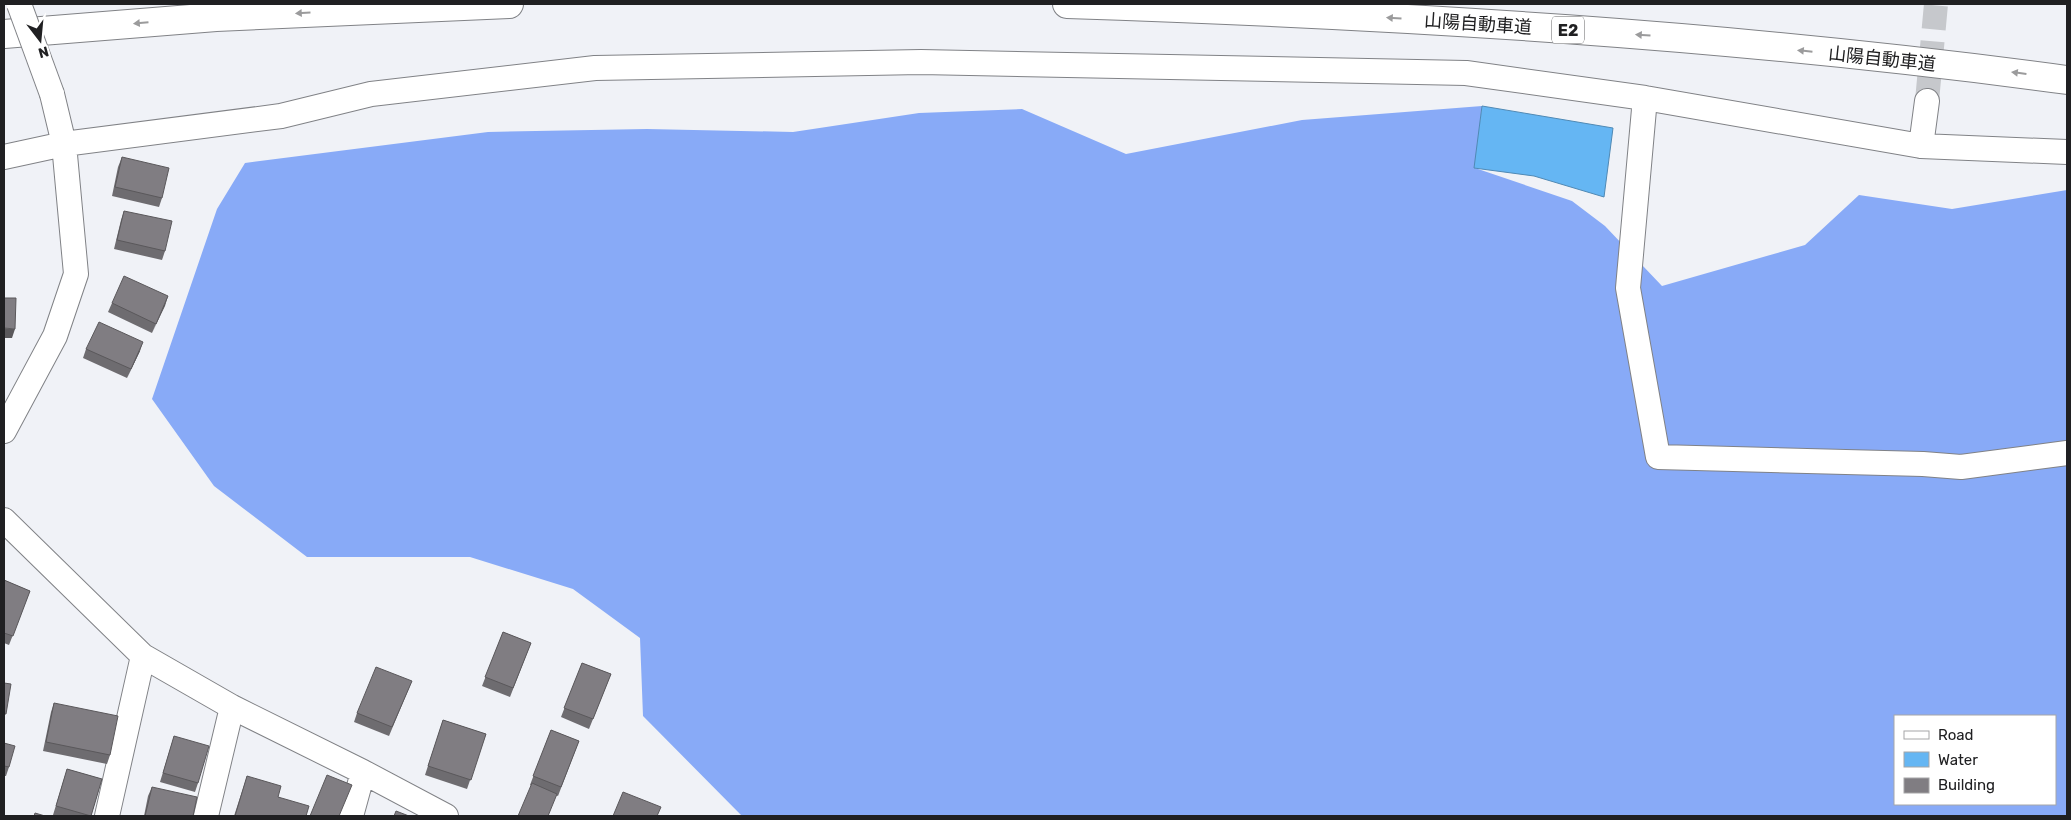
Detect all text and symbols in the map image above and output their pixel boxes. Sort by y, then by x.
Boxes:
one-way arrow [294,9,310,17]
street label: 山陽自動車道 [1423,9,1533,39]
one-way arrow [1386,14,1402,22]
north arrow [15,15,65,65]
road number: E2 [1552,16,1584,44]
one-way arrow [132,19,148,27]
one-way arrow [1635,31,1651,39]
text: N [36,42,51,62]
street label: 山陽自動車道 [1827,42,1937,76]
one-way arrow [1797,47,1813,55]
one-way arrow [2011,69,2027,77]
legend [1894,715,2056,805]
text: Road [1938,726,1974,744]
text: Water [1938,751,1978,769]
text: Building [1938,776,1995,794]

